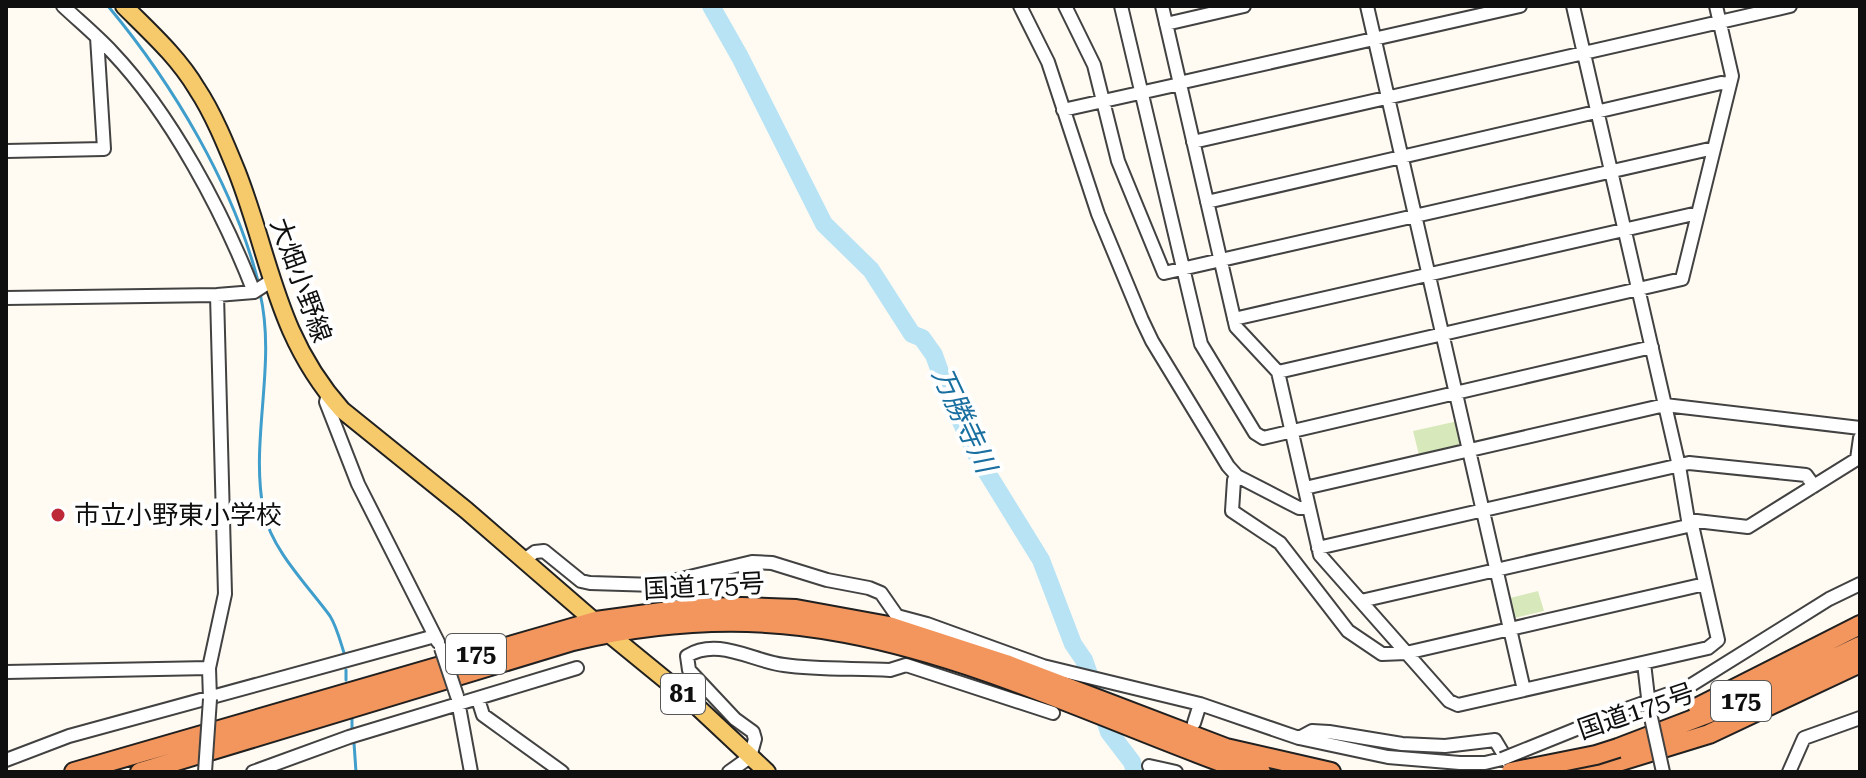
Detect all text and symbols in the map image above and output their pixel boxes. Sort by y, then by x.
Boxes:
street label: 大畑小野線 [265,214,337,346]
water label: 万勝寺川 [925,362,1004,480]
place label: 市立小野東小学校 [74,500,282,530]
marker: 市立小野東小学校 [49,506,67,524]
street label: 国道175号 [642,568,766,604]
road number: 175 [446,634,506,674]
road number: 81 [661,674,705,714]
street label: 国道175号 [1574,677,1698,745]
road number: 175 [1711,681,1771,721]

